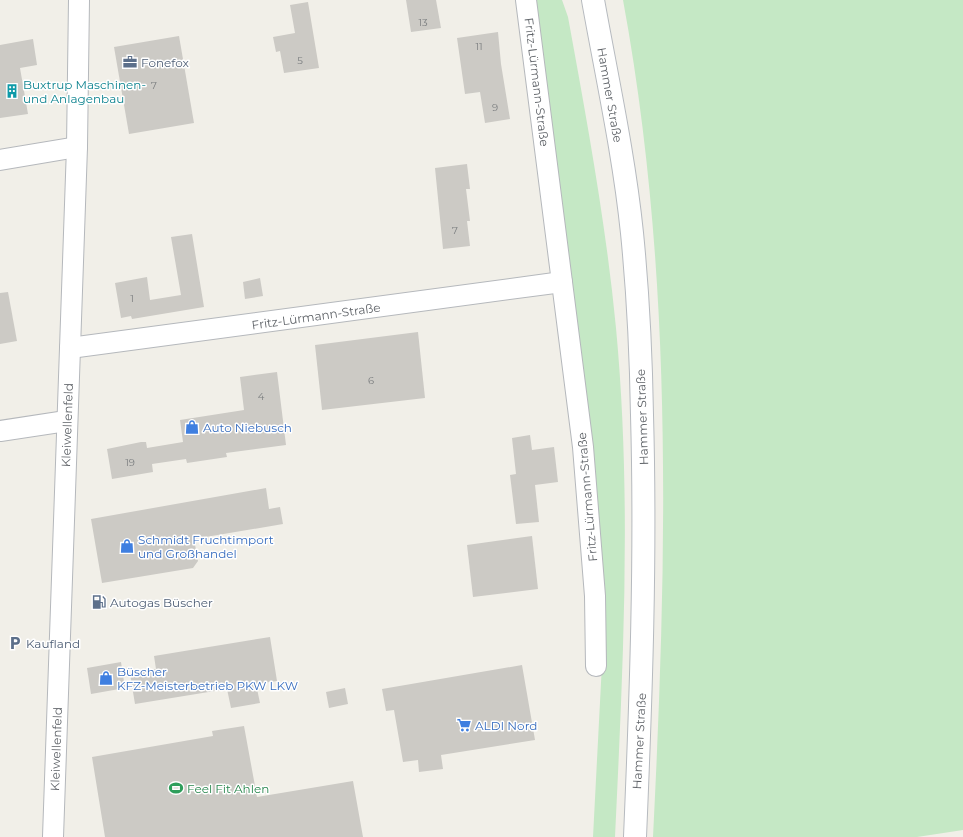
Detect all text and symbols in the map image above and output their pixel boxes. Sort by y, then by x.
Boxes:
house number: 13 [418,16,428,29]
street label: Fritz-Lürmann-Straße [522,17,552,147]
house number: 11 [475,40,483,53]
street label: Hammer Straße [594,46,626,144]
office icon: Fonefox [122,54,138,70]
house number: 5 [297,54,303,67]
place label: Fonefox [141,55,190,70]
place label: Buxtrup Maschinen- und Anlagenbau [23,77,146,106]
house number: 7 [151,79,157,92]
building icon: Buxtrup Maschinen- und Anlagenbau [4,83,20,99]
house number: 9 [492,101,498,114]
house number: 7 [452,224,458,237]
house number: 1 [130,292,134,305]
street label: Fritz-Lürmann-Straße [251,300,381,332]
street label: Hammer Straße [633,369,651,465]
house number: 6 [368,374,374,387]
street label: Kleiwellenfeld [58,383,76,467]
house number: 4 [258,390,265,403]
shop icon: Auto Niebusch [184,419,200,435]
place label: Auto Niebusch [203,420,292,435]
street label: Fritz-Lürmann-Straße [574,432,600,562]
house number: 19 [125,456,135,469]
place label: Schmidt Fruchtimport und Großhandel [138,532,274,561]
shop icon: Schmidt Fruchtimport und Großhandel [119,538,135,554]
fuel station icon: Autogas Büscher [91,594,107,610]
place label: Autogas Büscher [110,595,213,610]
parking icon: Kaufland [7,635,23,651]
place label: Kaufland [26,636,80,651]
place label: Büscher KFZ-Meisterbetrieb PKW LKW [117,664,298,693]
shop icon: Büscher KFZ-Meisterbetrieb PKW LKW [98,670,114,686]
street label: Hammer Straße [629,692,649,790]
street label: Kleiwellenfeld [47,707,65,791]
supermarket icon: ALDI Nord [456,717,472,733]
place label: ALDI Nord [475,718,537,733]
sports icon: Feel Fit Ahlen [168,780,184,796]
place label: Feel Fit Ahlen [187,781,269,796]

